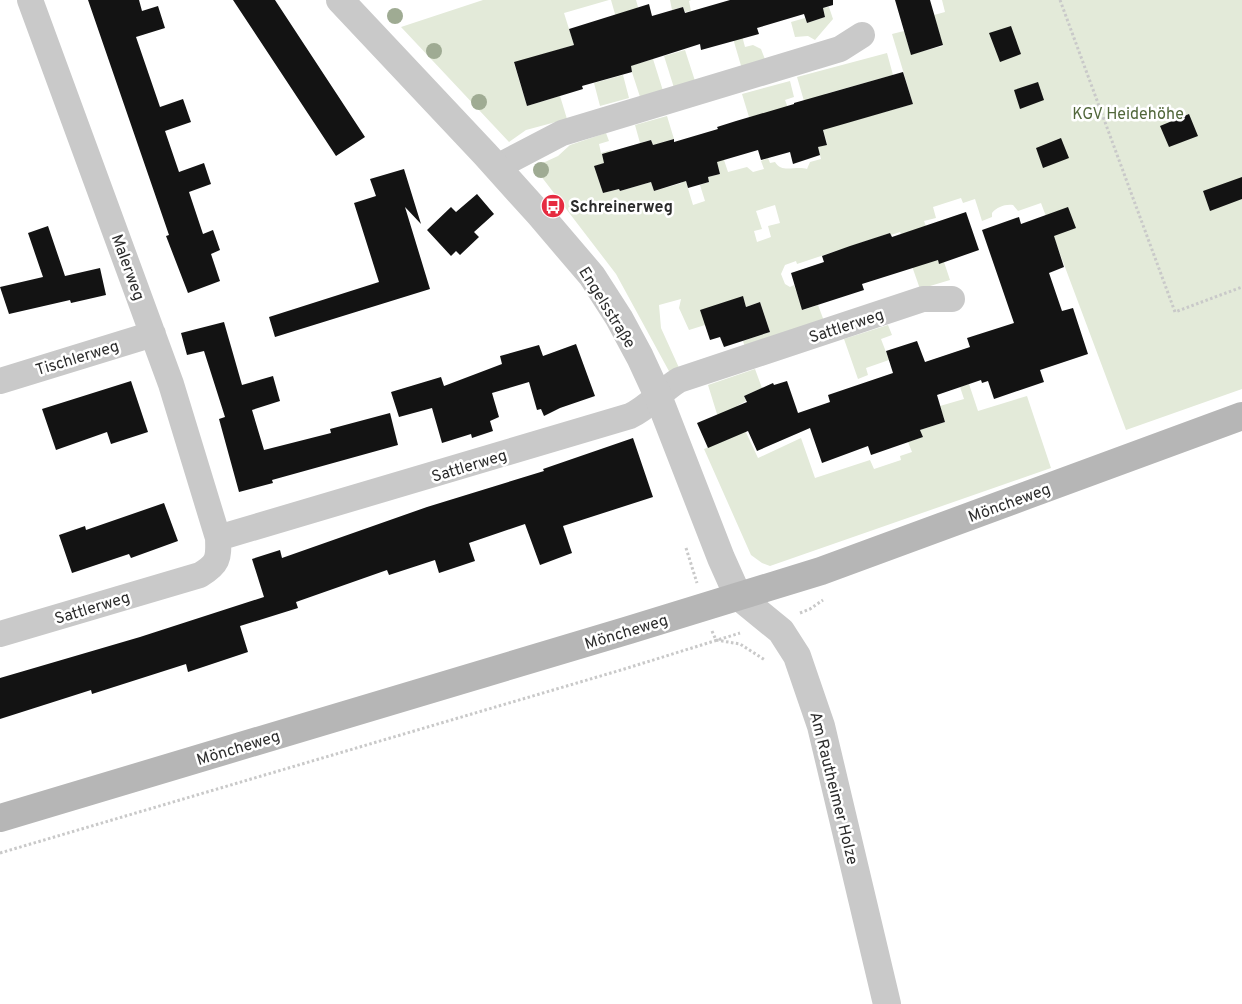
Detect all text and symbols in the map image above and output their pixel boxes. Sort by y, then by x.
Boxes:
park label: KGV Heidehöhe [1072,105,1184,125]
bus stop icon: Schreinerweg [540,193,566,219]
place label: Schreinerweg [570,198,673,218]
street label: Malerweg [106,232,148,304]
street label: Engelsstraße [573,264,639,353]
street label: Sattlerweg [807,305,887,348]
street label: Tischlerweg [33,337,122,381]
street label: Sattlerweg [430,446,510,488]
street label: Möncheweg [966,480,1054,528]
street label: Sattlerweg [53,588,133,630]
street label: Möncheweg [583,611,671,655]
street label: Am Rautheimer Holze [804,710,862,867]
street label: Möncheweg [195,727,283,771]

